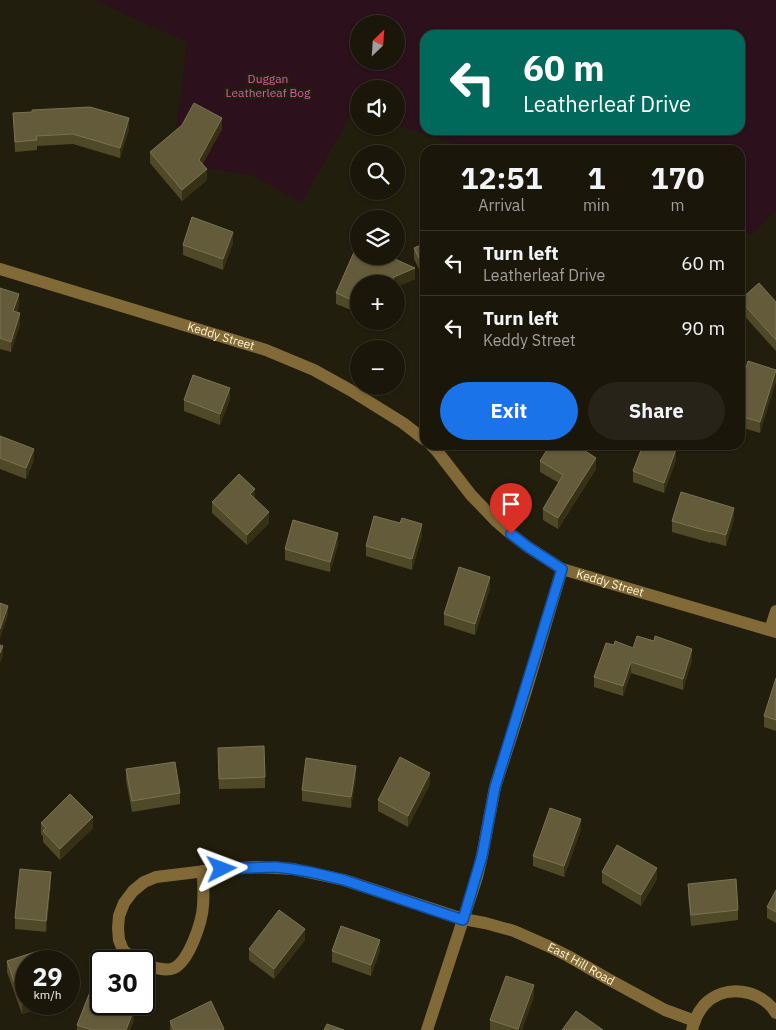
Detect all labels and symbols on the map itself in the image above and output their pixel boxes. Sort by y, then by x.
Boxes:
north arrow [350,15,405,70]
park label: Duggan Leatherleaf Bog [226,71,311,100]
street label: Keddy Street [186,318,257,353]
pin [490,483,532,534]
street label: Keddy Street [575,566,646,600]
position arrow [195,842,247,894]
street label: East Hill Road [545,939,617,988]
speed limit sign: 30 [90,950,155,1015]

